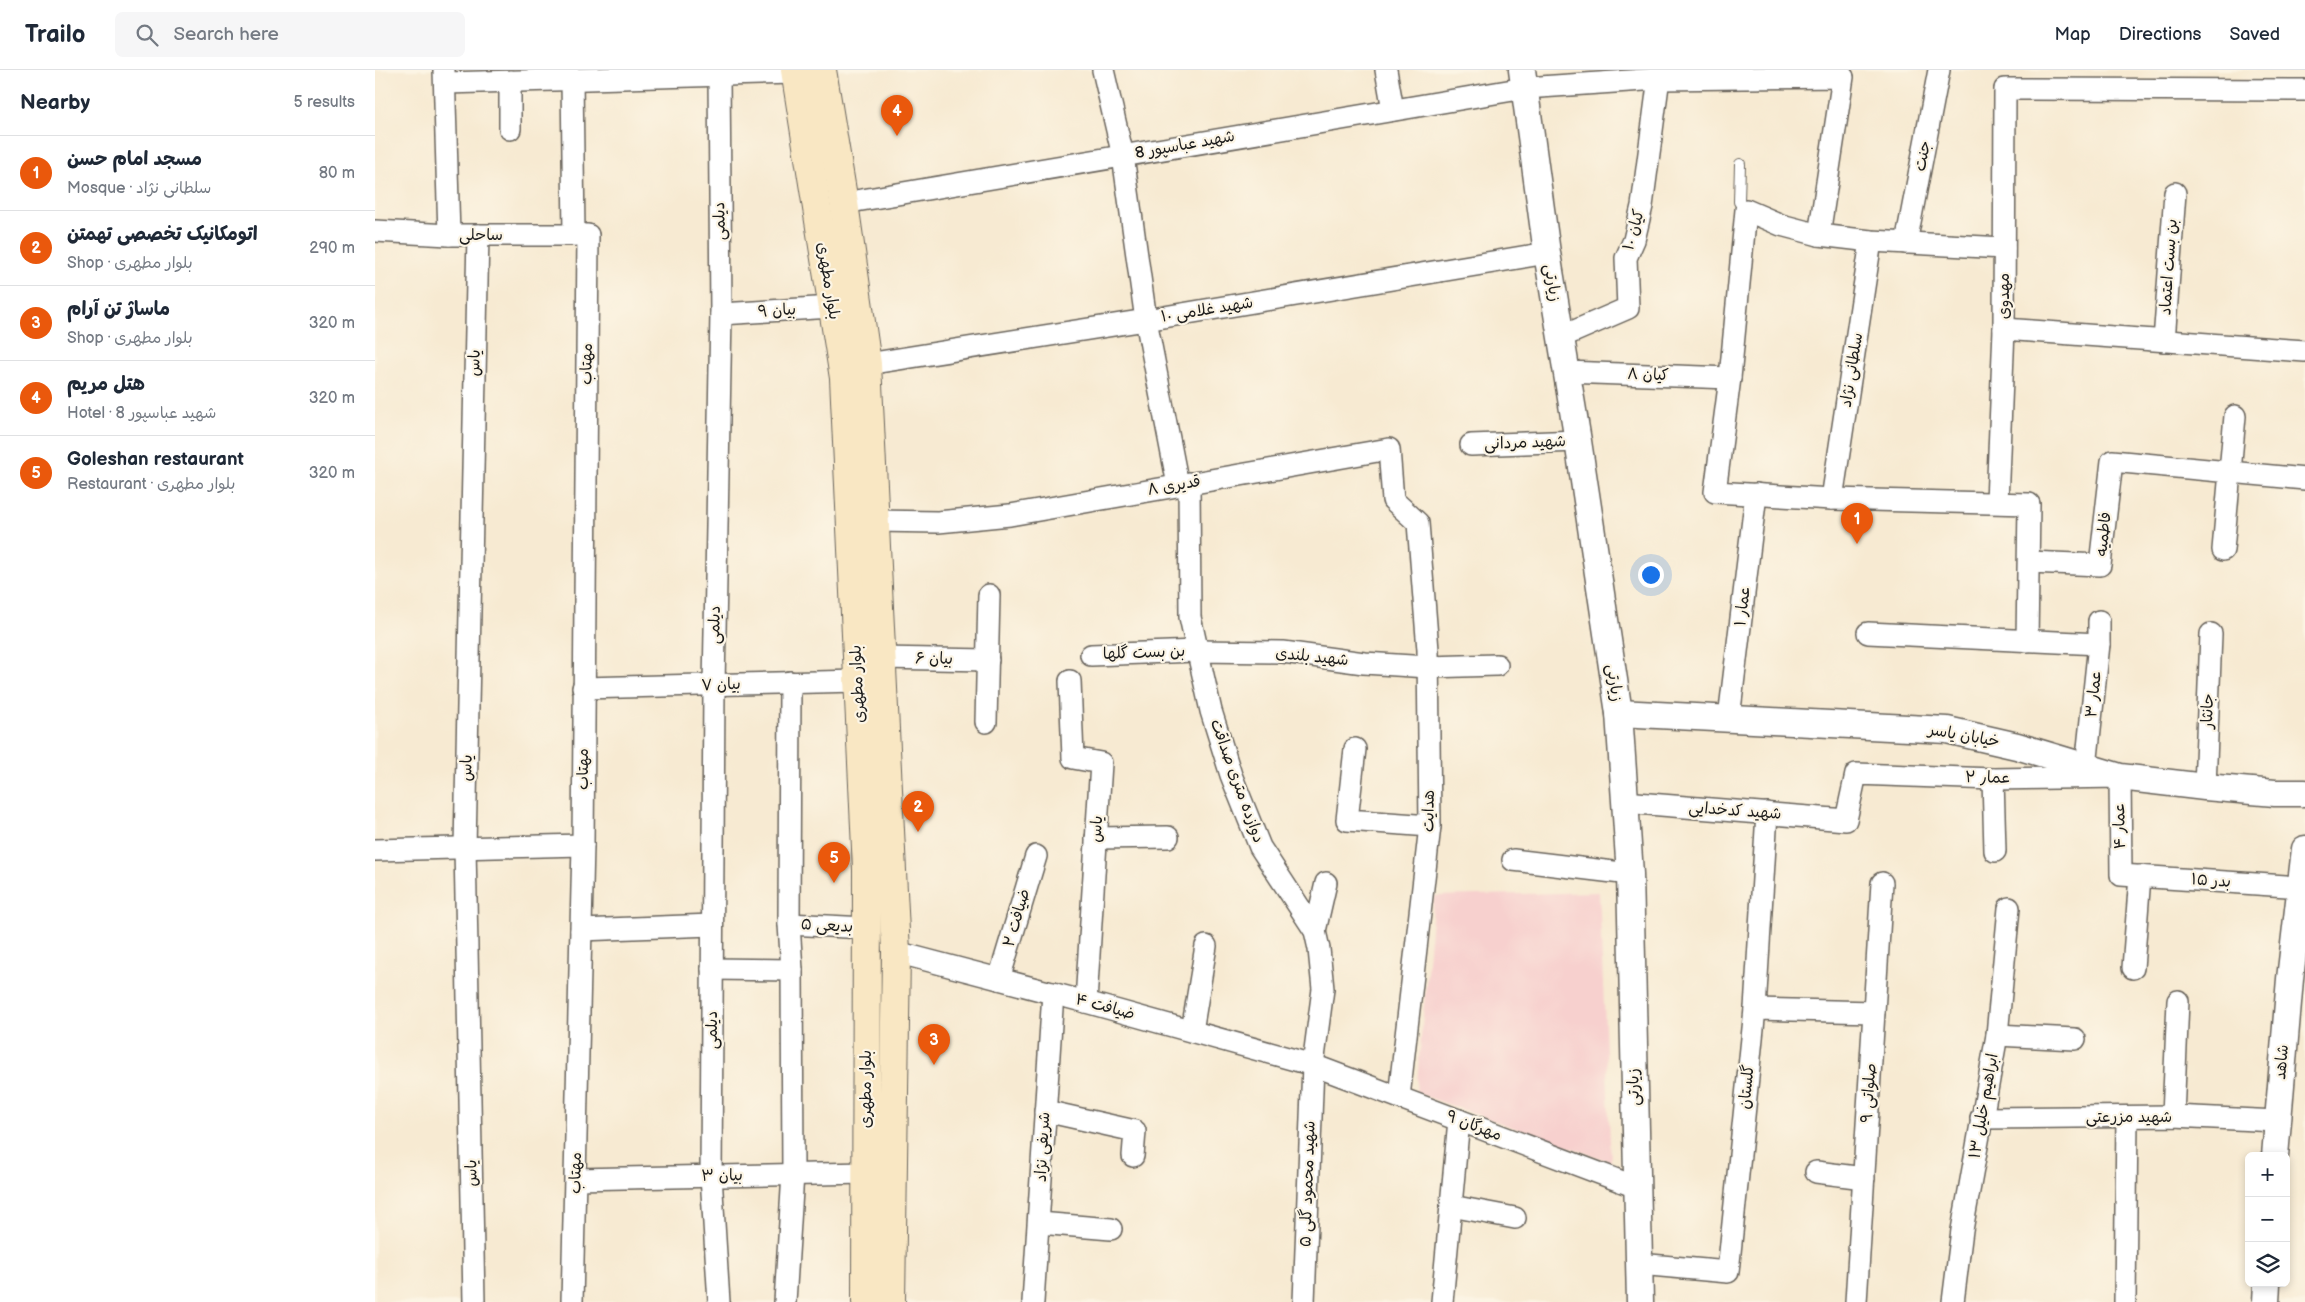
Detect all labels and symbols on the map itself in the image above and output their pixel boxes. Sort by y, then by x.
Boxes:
pin: 4 [881,95,913,136]
street label: شهید عباسپور 8 [1134,127,1236,163]
street label: جنت [1911,139,1935,173]
street label: دیلمی [710,202,730,240]
street label: کیان ۱۰ [1619,207,1649,253]
street label: بن بست اعتماد [2156,218,2182,316]
street label: ساحلی [459,226,503,245]
street label: بلوار مطهری [812,241,844,321]
street label: زیارتی [1540,263,1564,303]
street label: مهدوی [1995,273,2014,319]
street label: شهید غلامی ۱۰ [1160,293,1254,327]
street label: بیان ۹ [757,300,797,322]
street label: سلطانی نژاد [1837,331,1867,409]
street label: مهتاب [577,343,597,385]
street label: یاس [465,349,485,377]
street label: کیان ۸ [1627,365,1669,385]
street label: شهید مردانی [1484,432,1566,454]
street label: قدیری ۸ [1146,472,1202,500]
pin: 1 [1841,503,1873,544]
street label: فاطمیه [2092,511,2116,557]
your location [1638,562,1664,588]
street label: عمار ۱ [1731,585,1755,627]
street label: دیلمی [705,606,725,644]
street label: بن بست گلها [1102,641,1186,664]
street label: بلوار مطهری [846,644,870,724]
street label: شهید بلندی [1274,644,1350,670]
street label: بیان ۶ [915,649,953,669]
street label: زیارتی [1602,663,1626,703]
street label: عمار ۳ [2082,669,2106,719]
street label: بیان ۷ [701,675,741,695]
street label: جانثار [2198,693,2218,730]
street label: دوازده متری صداقت [1206,717,1268,845]
street label: خیابان یاسر [1925,720,2001,752]
street label: مهتاب [574,748,593,790]
street label: یاس [457,754,477,782]
street label: عمار ۲ [1965,768,2011,788]
street label: هدایت [1419,790,1439,832]
pin: 2 [902,791,934,832]
street label: شهید کدخدایی [1688,798,1782,824]
street label: عمار ۴ [2110,802,2130,850]
street label: یاس [1087,815,1107,843]
pin: 5 [818,842,850,883]
street label: بدر ۱۵ [2190,870,2232,892]
street label: ضیافت ۲ [1000,887,1034,949]
street label: بدیعی ۵ [800,915,854,937]
street label: ضیافت ۴ [1073,990,1137,1024]
street label: دیلمی [703,1011,722,1049]
pin: 3 [918,1024,950,1065]
street label: شاهد [2271,1044,2293,1080]
street label: بلوار مطهری [857,1050,876,1128]
street label: ابراهیم خلیل ۱۳ [1965,1052,2005,1160]
street label: صلواتی ۹ [1857,1062,1881,1124]
street label: گلستان [1734,1064,1759,1110]
street label: زیارتی [1624,1068,1644,1106]
street label: مهرگان ۹ [1443,1106,1505,1145]
street label: شهید مزرعتی [2086,1108,2172,1127]
street label: شریفی نژاد [1032,1111,1054,1183]
street label: شهید محمود گلی ۵ [1295,1120,1320,1248]
street label: مهتاب [566,1152,586,1194]
street label: یاس [462,1159,482,1187]
street label: بیان ۳ [701,1166,743,1186]

